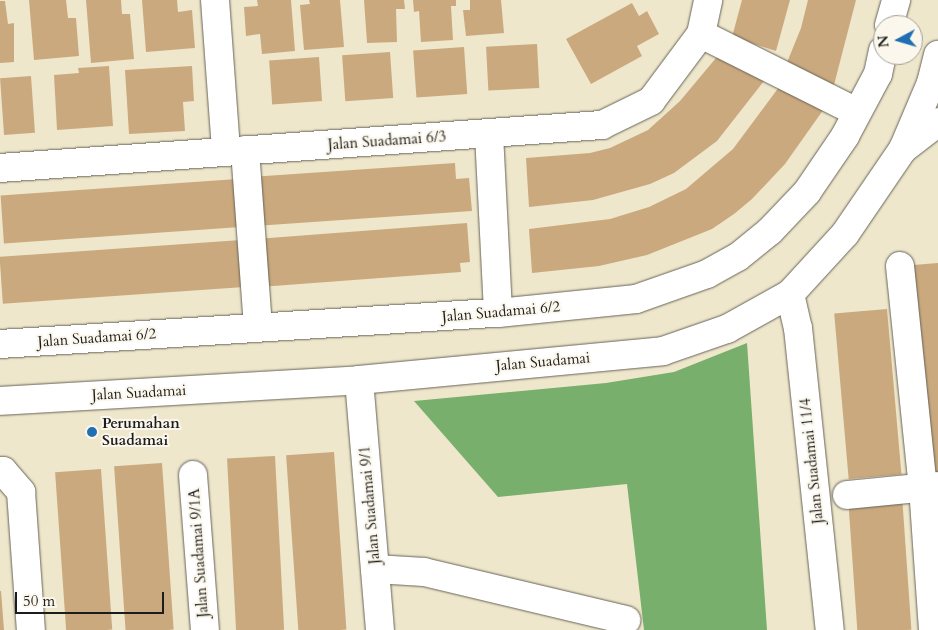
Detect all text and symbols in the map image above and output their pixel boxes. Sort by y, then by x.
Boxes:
north arrow [873,15,923,65]
text: N [873,34,894,49]
street label: Jalan Suadamai 6/3 [327,128,447,154]
street label: Jalan Suadamai 6/2 [441,298,561,326]
street label: Jalan Suadamai 6/2 [37,325,157,351]
street label: Jalan Suadamai [495,349,591,375]
street label: Jalan Suadamai [91,382,187,404]
street label: Jalan Suadamai 11/4 [796,397,828,525]
place label: Perumahan Suadamai [102,414,180,449]
marker: Perumahan Suadamai [86,426,98,438]
street label: Jalan Suadamai 9/1 [356,445,384,565]
street label: Jalan Suadamai 9/1A [186,488,212,618]
scale bar [18,582,166,614]
text: 50 m [23,591,55,611]

